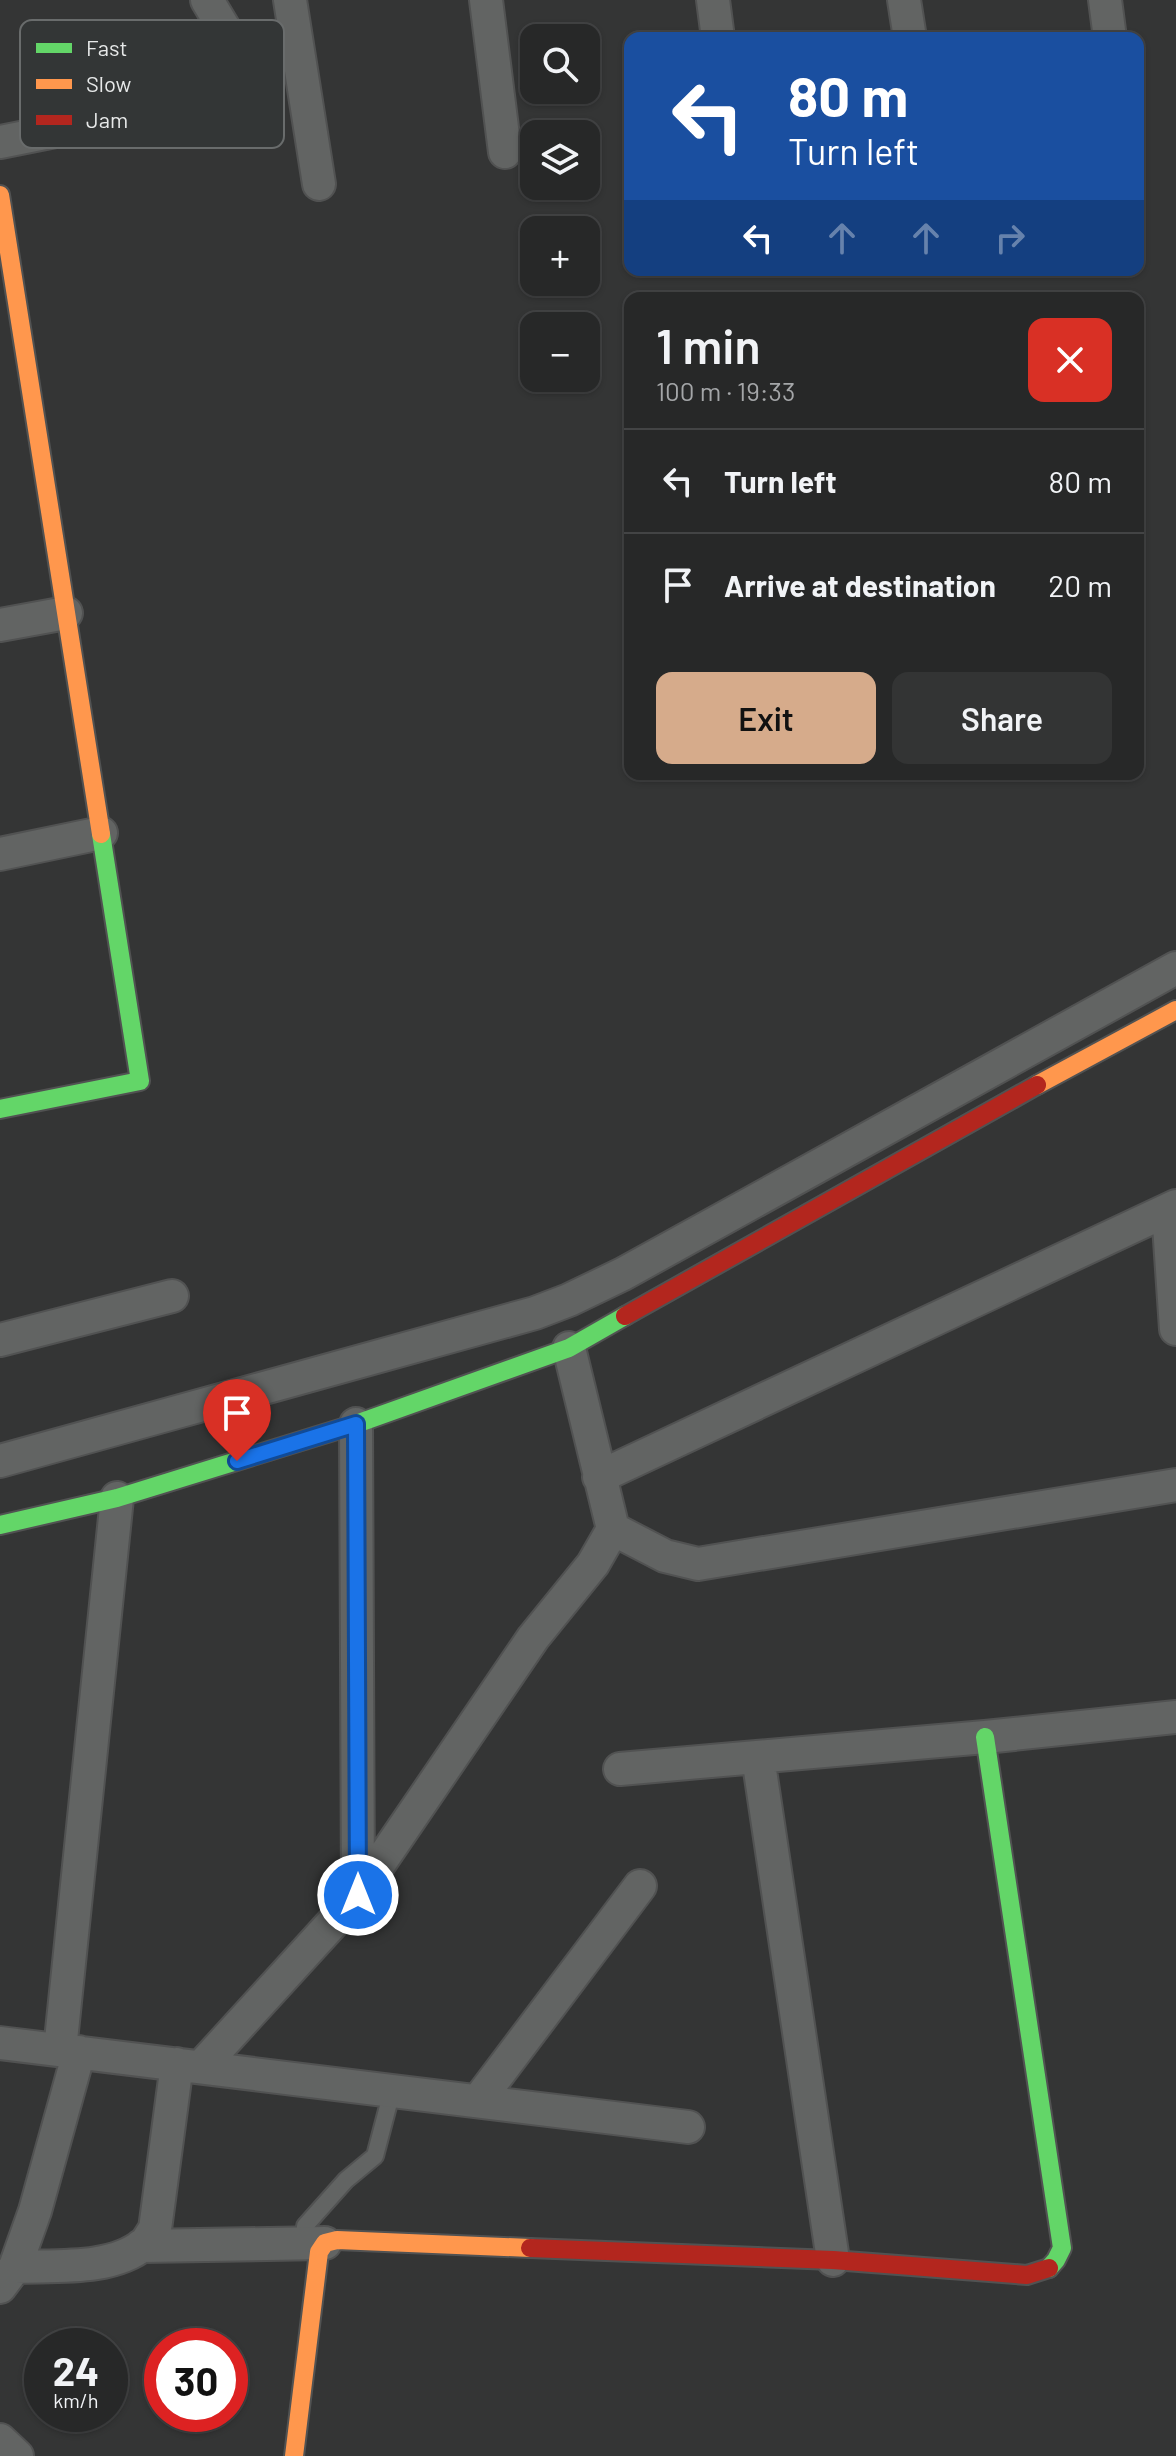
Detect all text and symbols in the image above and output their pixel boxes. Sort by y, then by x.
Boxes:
legend [20,20,284,148]
map controls [520,24,600,392]
button: search [520,24,600,104]
text: Fast [86,34,128,60]
text: 80 m [788,61,908,128]
icon: left [656,64,760,168]
text: Slow [86,70,131,96]
text: Jam [86,106,128,132]
button: layers [520,120,600,200]
text: Turn left [788,129,919,172]
button: + [520,216,600,296]
icon: left [736,216,780,260]
icon: ahead [820,216,864,260]
icon: ahead [904,216,948,260]
icon: right [988,216,1032,260]
button: − [520,312,600,392]
text: 1 min [656,316,761,374]
button: close [1028,318,1112,402]
text: 100 m · 19:33 [656,375,795,406]
icon: left [656,459,700,503]
text: Turn left [724,463,837,499]
text: 80 m [1049,463,1112,499]
icon: arrive [656,563,700,607]
text: Arrive at destination [724,567,996,603]
text: 20 m [1048,567,1112,603]
button: Exit [656,672,876,764]
button: Share [892,672,1112,764]
pin [203,1379,271,1461]
icon: arrive [215,1391,259,1435]
position arrow [316,1853,400,1937]
speed limit sign: 30 [144,2328,248,2432]
text: 24 [53,2346,99,2394]
text: km/h [53,2388,99,2412]

